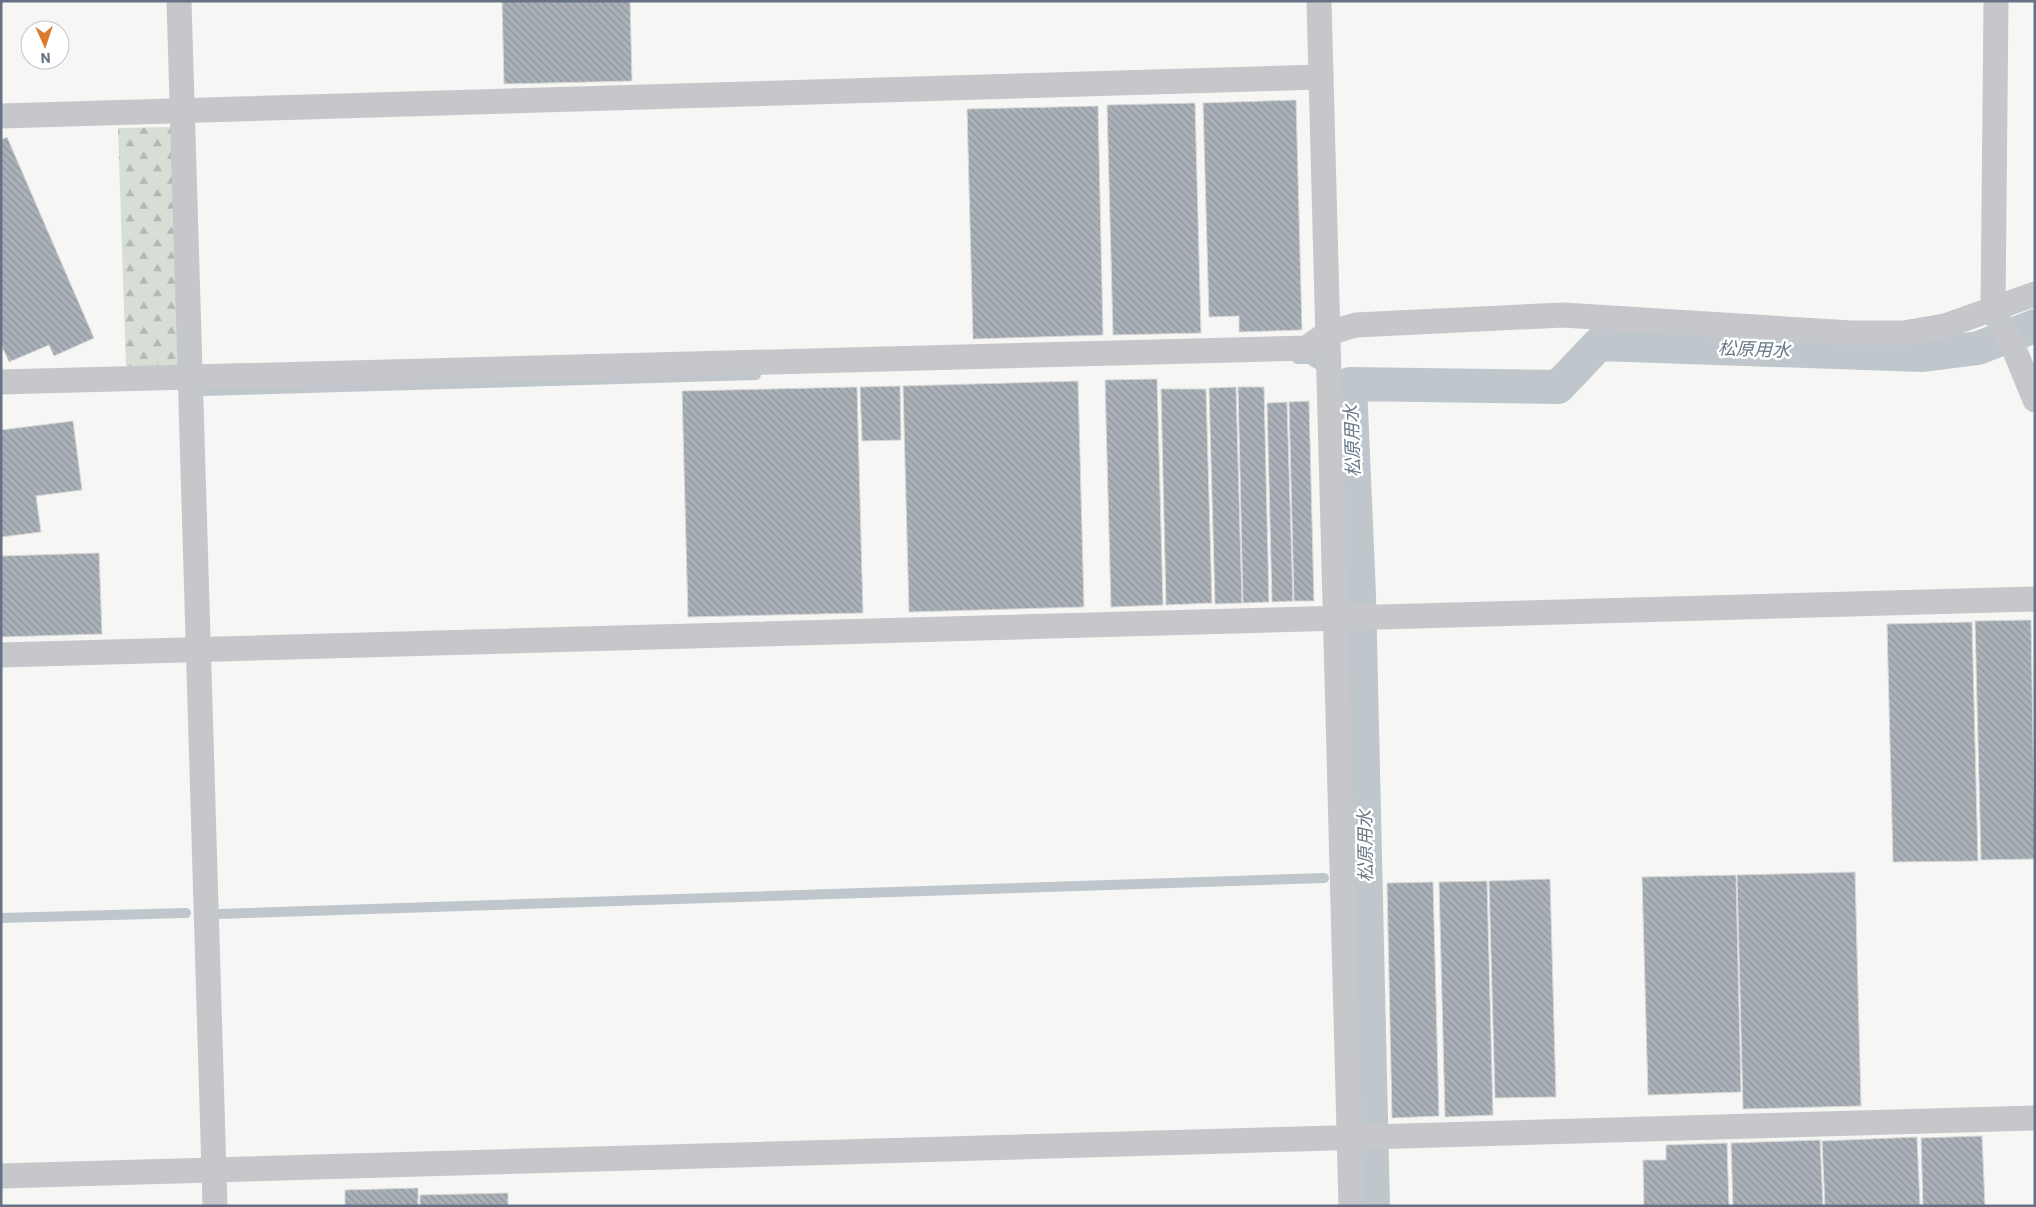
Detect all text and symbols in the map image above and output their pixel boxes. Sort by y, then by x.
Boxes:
north arrow [20,20,70,70]
text: N [40,50,51,66]
water label: 松原用水 [1718,337,1792,361]
water label: 松原用水 [1340,403,1364,477]
water label: 松原用水 [1354,808,1376,882]

